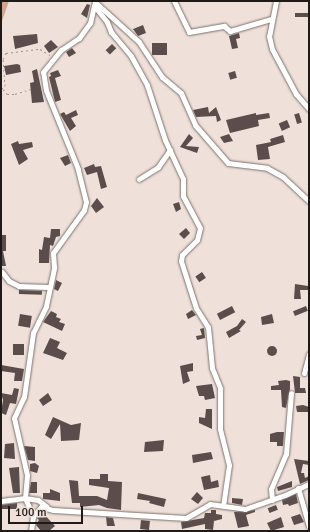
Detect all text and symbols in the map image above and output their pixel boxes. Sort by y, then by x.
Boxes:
scale bar [10,498,85,524]
text: 100 m [15,505,47,520]

